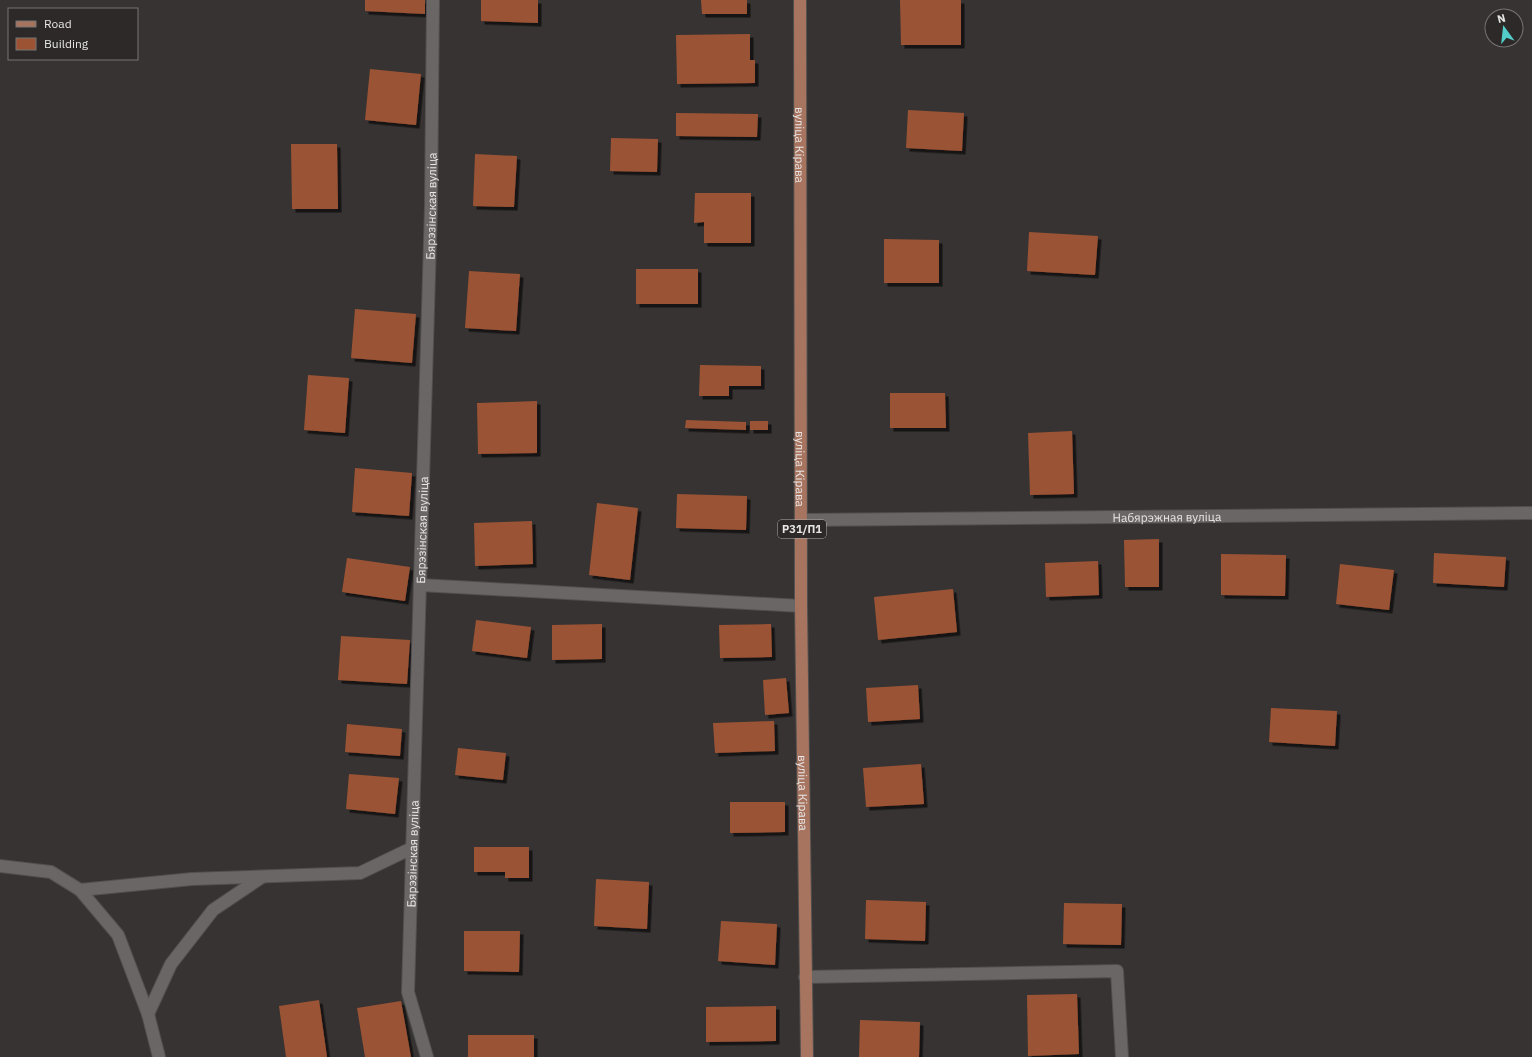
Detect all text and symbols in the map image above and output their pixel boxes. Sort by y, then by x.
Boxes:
legend [8,8,138,60]
north arrow [1484,8,1524,48]
text: N [1496,11,1507,26]
text: Road [44,16,72,31]
text: Building [44,36,89,51]
street label: вуліца Кірава [793,107,808,184]
street label: Бярэзінская вуліца [422,152,439,260]
street label: вуліца Кірава [793,431,808,508]
street label: Бярэзінская вуліца [412,476,431,584]
street label: Набярэжная вуліца [1112,508,1222,525]
road number: Р31/П1 [778,520,826,538]
street label: вуліца Кірава [795,755,811,832]
street label: Бярэзінская вуліца [403,799,421,908]

